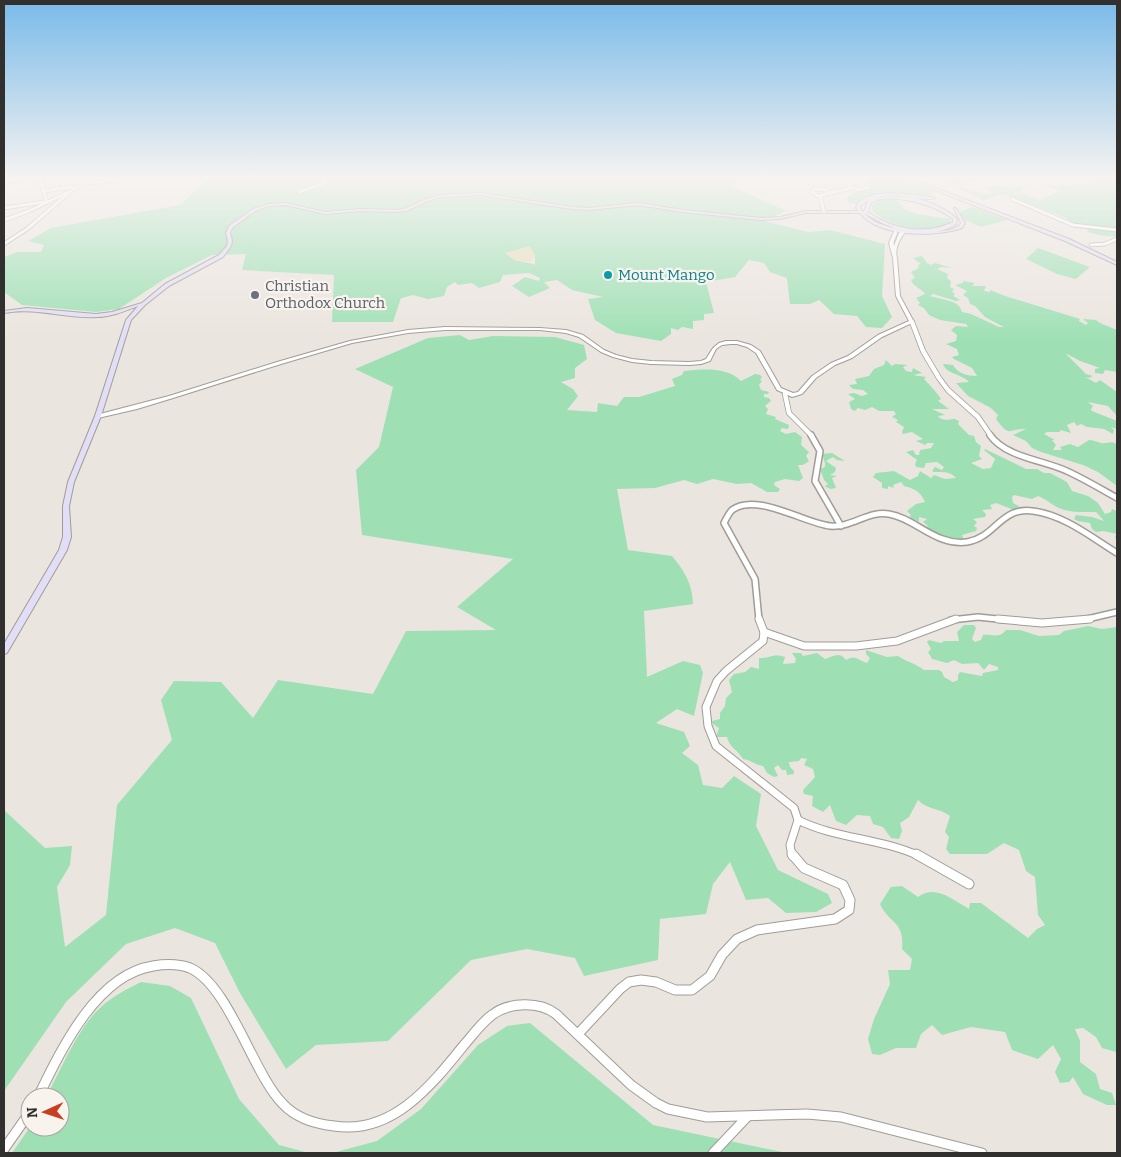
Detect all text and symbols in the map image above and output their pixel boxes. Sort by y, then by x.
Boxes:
place label: Mount Mango [618,266,715,284]
marker: Mount Mango [602,269,614,281]
place label: Christian Orthodox Church [265,277,386,312]
marker: Christian Orthodox Church [249,289,261,301]
north arrow [20,1087,70,1137]
text: N [24,1107,41,1118]

